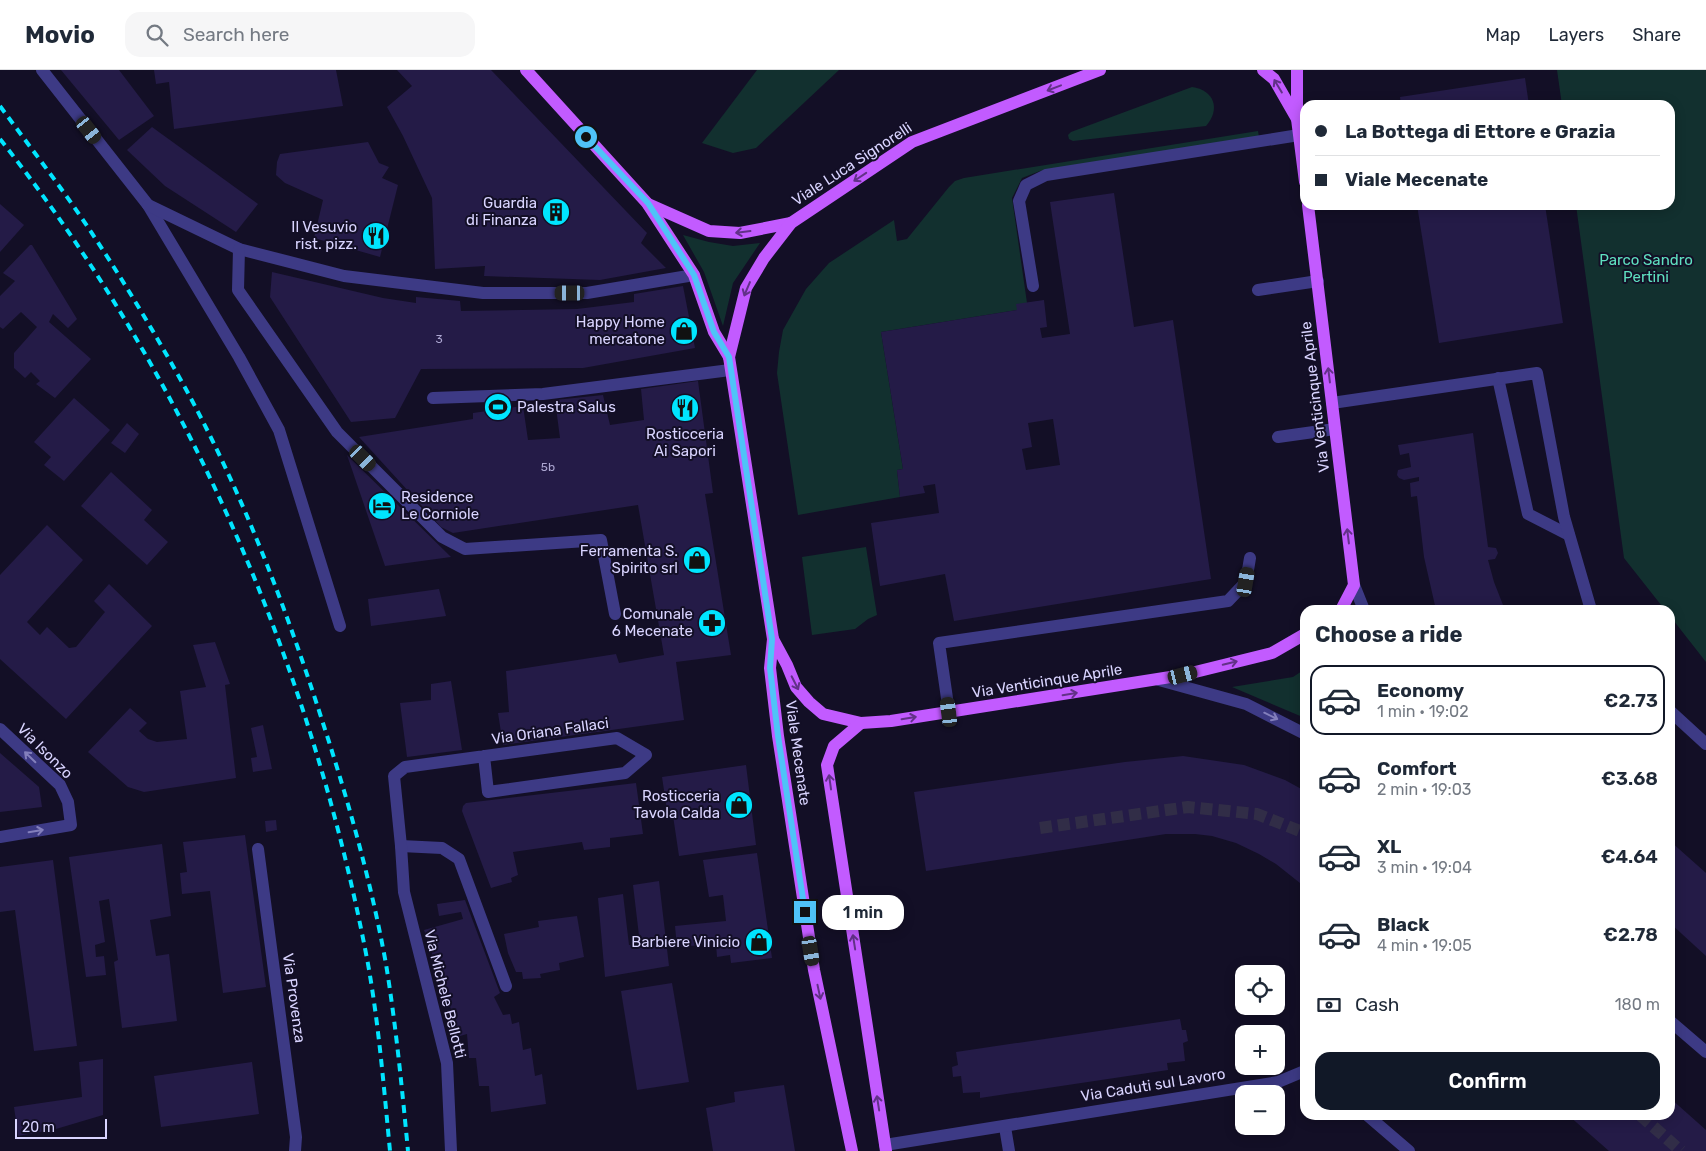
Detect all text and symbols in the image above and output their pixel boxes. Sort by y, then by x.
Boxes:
search box [125,12,475,57]
text: Movio [25,21,95,49]
icon: search [143,21,171,49]
text: Search here [183,23,289,46]
text: Map [1486,24,1521,46]
text: Layers [1549,24,1604,46]
text: Share [1632,24,1681,46]
one-way arrow [1272,80,1282,94]
one-way arrow [1047,83,1062,93]
car [73,114,104,146]
street label: Viale Luca Signorelli [789,118,915,210]
text: La Bottega di Ettore e Grazia [1345,120,1615,143]
route start [575,126,597,148]
text: Viale Mecenate [1345,168,1488,191]
one-way arrow [853,172,867,182]
place label: Guardia di Finanza [466,194,537,229]
building icon: Guardia di Finanza [541,197,571,227]
place label: Il Vesuvio rist. pizz. [291,218,357,253]
restaurant icon: Il Vesuvio rist. pizz. [361,221,391,251]
one-way arrow [736,227,752,237]
park label: Parco Sandro Pertini [1599,251,1693,286]
one-way arrow [742,281,751,296]
car [555,286,585,301]
place label: Happy Home mercatone [576,313,665,348]
shop icon: Happy Home mercatone [669,316,699,346]
street label: Via Venticinque Aprile [1297,321,1333,473]
house number: 3 [435,332,443,346]
one-way arrow [1324,367,1334,383]
sports icon: Palestra Salus [483,392,513,422]
restaurant icon: Rosticceria Ai Sapori [670,393,700,423]
place label: Palestra Salus [517,398,616,416]
place label: Rosticceria Ai Sapori [646,425,724,460]
car [347,442,378,474]
house number: 5b [541,460,555,474]
place label: Residence Le Corniole [401,488,479,523]
hotel icon: Residence Le Corniole [367,491,397,521]
one-way arrow [1343,528,1353,544]
place label: Ferramenta S. Spirito srl [580,542,678,577]
shop icon: Ferramenta S. Spirito srl [682,545,712,575]
car [1236,566,1255,598]
place label: Comunale 6 Mecenate [612,605,693,640]
pharmacy icon: Comunale 6 Mecenate [697,608,727,638]
text: Choose a ride [1315,621,1462,648]
one-way arrow [1221,658,1237,668]
street label: Via Venticinque Aprile [971,660,1123,702]
car [1166,664,1199,686]
one-way arrow [790,675,800,690]
icon: car [1317,678,1362,723]
text: Economy [1377,679,1464,702]
one-way arrow [1062,688,1078,698]
text: €2.73 [1604,689,1658,712]
car [939,696,958,728]
street label: Viale Mecenate [782,699,814,807]
text: 1 min · 19:02 [1377,702,1469,721]
one-way arrow [1263,712,1278,722]
one-way arrow [901,713,917,723]
street label: Via Oriana Fallaci [490,714,610,748]
street label: Via Isonzo [14,720,76,782]
one-way arrow [23,751,36,763]
icon: car [1317,756,1362,801]
text: Comfort [1377,757,1457,780]
text: €3.68 [1601,767,1658,790]
one-way arrow [824,774,834,790]
text: 2 min · 19:03 [1377,780,1471,799]
place label: Rosticceria Tavola Calda [633,787,720,822]
shop icon: Rosticceria Tavola Calda [724,790,754,820]
one-way arrow [27,826,43,836]
icon: car [1317,834,1362,879]
text: XL [1377,835,1401,858]
text: €4.64 [1601,845,1658,868]
text: 3 min · 19:04 [1377,858,1472,877]
callout: 1 min [822,894,905,930]
route end [794,901,816,923]
text: 1 min [843,903,883,922]
icon: car [1317,912,1362,957]
text: Black [1377,913,1429,936]
text: €2.78 [1603,923,1658,946]
shop icon: Barbiere Vinicio [744,927,774,957]
street label: Via Michele Bellotti [420,928,470,1060]
place label: Barbiere Vinicio [631,933,740,951]
car [801,935,820,967]
one-way arrow [848,935,858,951]
text: 4 min · 19:05 [1377,936,1472,955]
street label: Via Provenza [279,952,309,1044]
map controls [1235,965,1285,1135]
button: locate [1235,965,1285,1015]
one-way arrow [815,983,824,999]
icon: cash [1315,991,1343,1019]
text: Cash [1355,993,1399,1016]
text: 180 m [1615,995,1660,1014]
button: + [1235,1025,1285,1075]
button: Confirm [1315,1052,1660,1110]
street label: Via Caduti sul Lavoro [1079,1065,1227,1105]
button: − [1235,1085,1285,1135]
one-way arrow [873,1095,883,1111]
scale bar [15,1116,108,1139]
text: 20 m [22,1119,55,1136]

